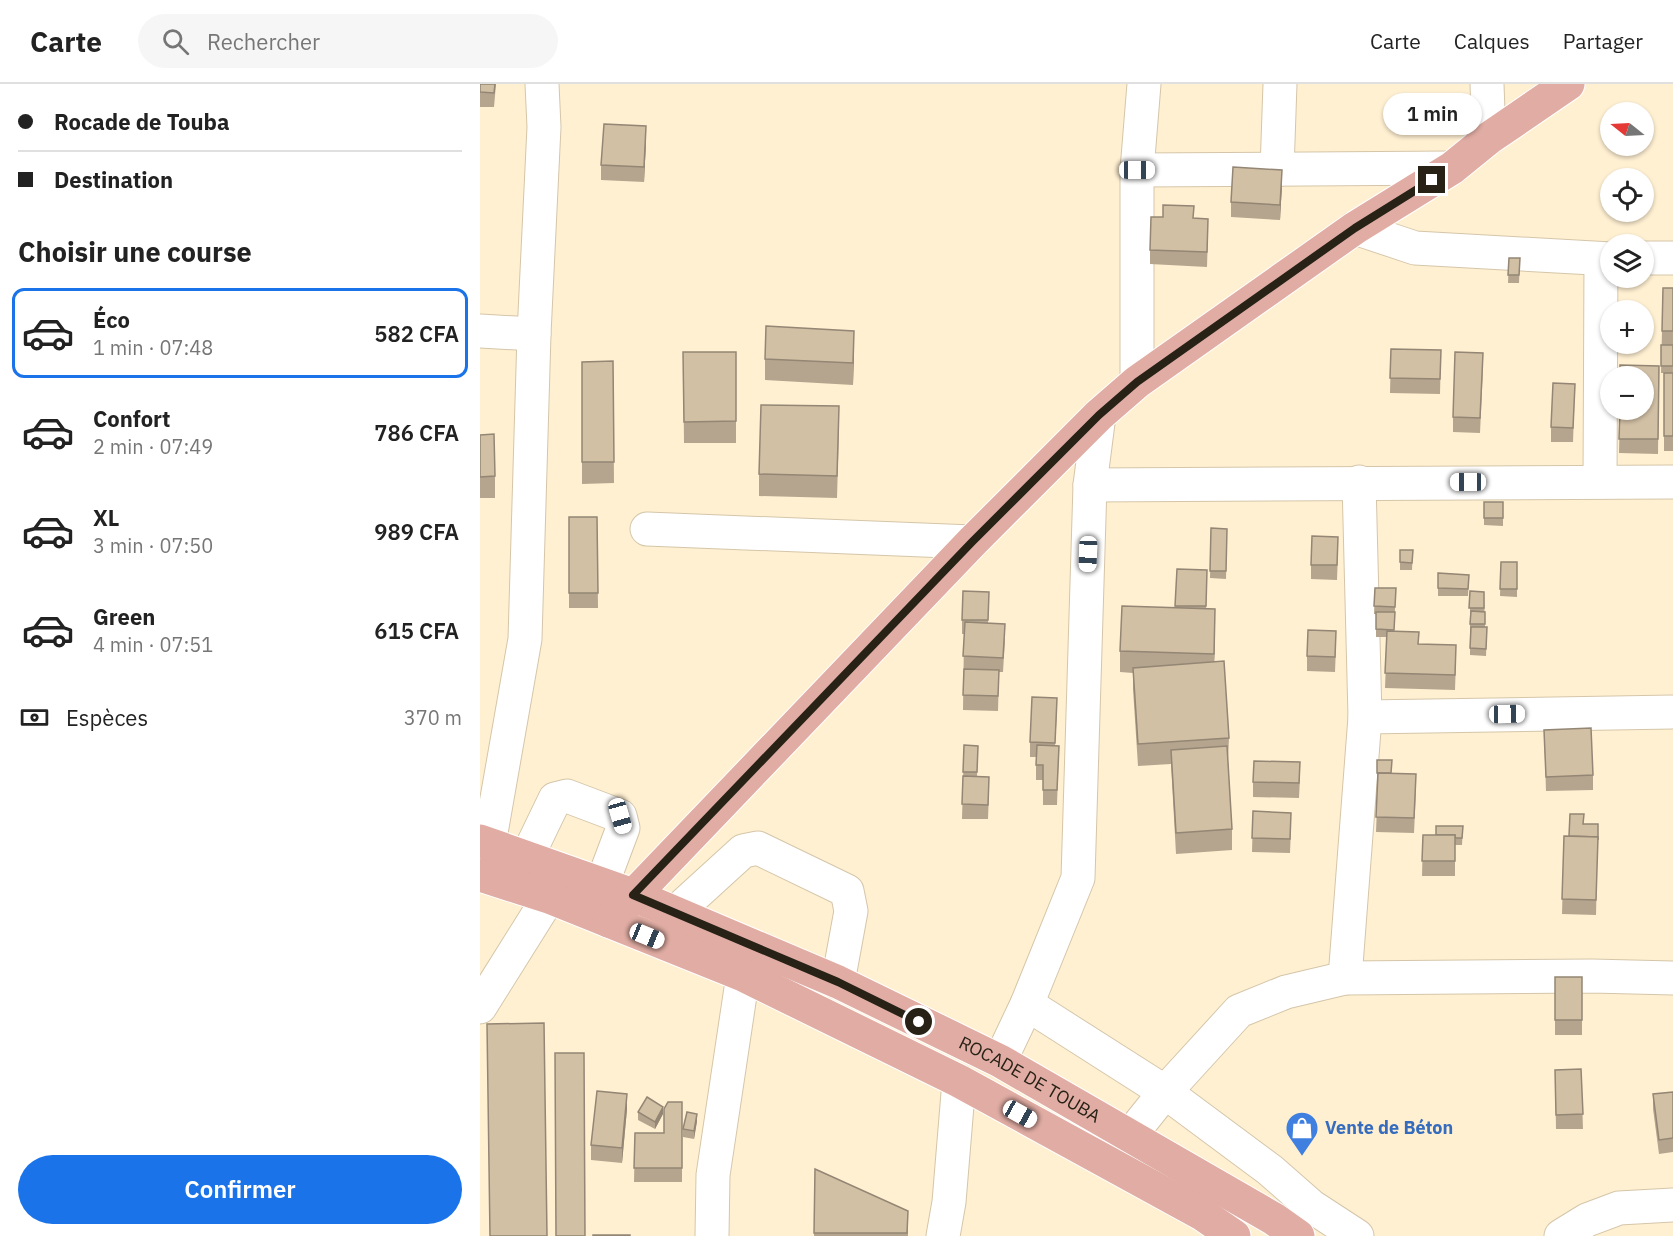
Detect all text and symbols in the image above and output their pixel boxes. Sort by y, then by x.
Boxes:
search box [138,14,558,68]
text: Carte [30,23,102,60]
icon: search [159,25,192,58]
text: Rechercher [207,27,320,56]
text: Carte [1370,27,1421,55]
text: Calques [1454,27,1530,55]
text: Partager [1563,27,1643,55]
callout: 1 min [1382,93,1482,135]
text: 1 min [1407,100,1458,127]
north arrow [1600,102,1654,156]
map controls [1600,102,1654,420]
text: Rocade de Touba [54,107,230,136]
car [1119,161,1155,179]
text: Destination [54,165,173,194]
route end [1418,166,1445,193]
button: locate [1600,168,1654,222]
text: Choisir une course [18,234,252,269]
button: layers [1600,234,1654,288]
button: + [1600,300,1654,354]
text: Éco [93,305,130,334]
icon: car [21,306,75,360]
text: 582 CFA [374,319,459,348]
text: 1 min · 07:48 [93,334,213,361]
button: − [1600,366,1654,420]
text: Confort [93,404,171,433]
icon: car [21,405,75,459]
text: 786 CFA [374,418,459,447]
text: 2 min · 07:49 [93,433,213,460]
car [1450,473,1486,491]
text: XL [93,503,119,532]
icon: car [21,504,75,558]
text: 989 CFA [374,517,459,546]
text: 3 min · 07:50 [93,532,213,559]
car [1078,536,1098,572]
text: Green [93,602,155,631]
icon: car [21,603,75,657]
text: 615 CFA [374,616,459,645]
text: 4 min · 07:51 [93,631,213,658]
icon: cash [18,701,51,734]
text: Espèces [66,703,148,732]
text: 370 m [404,704,462,731]
car [1489,705,1525,723]
car [606,796,634,836]
car [627,921,667,951]
route start [905,1008,932,1035]
street label: ROCADE DE TOUBA [955,1031,1105,1128]
car [1000,1097,1040,1131]
shop icon: Vente de Béton [1284,1110,1320,1157]
place label: Vente de Béton [1325,1116,1453,1139]
button: Confirmer [18,1155,462,1224]

